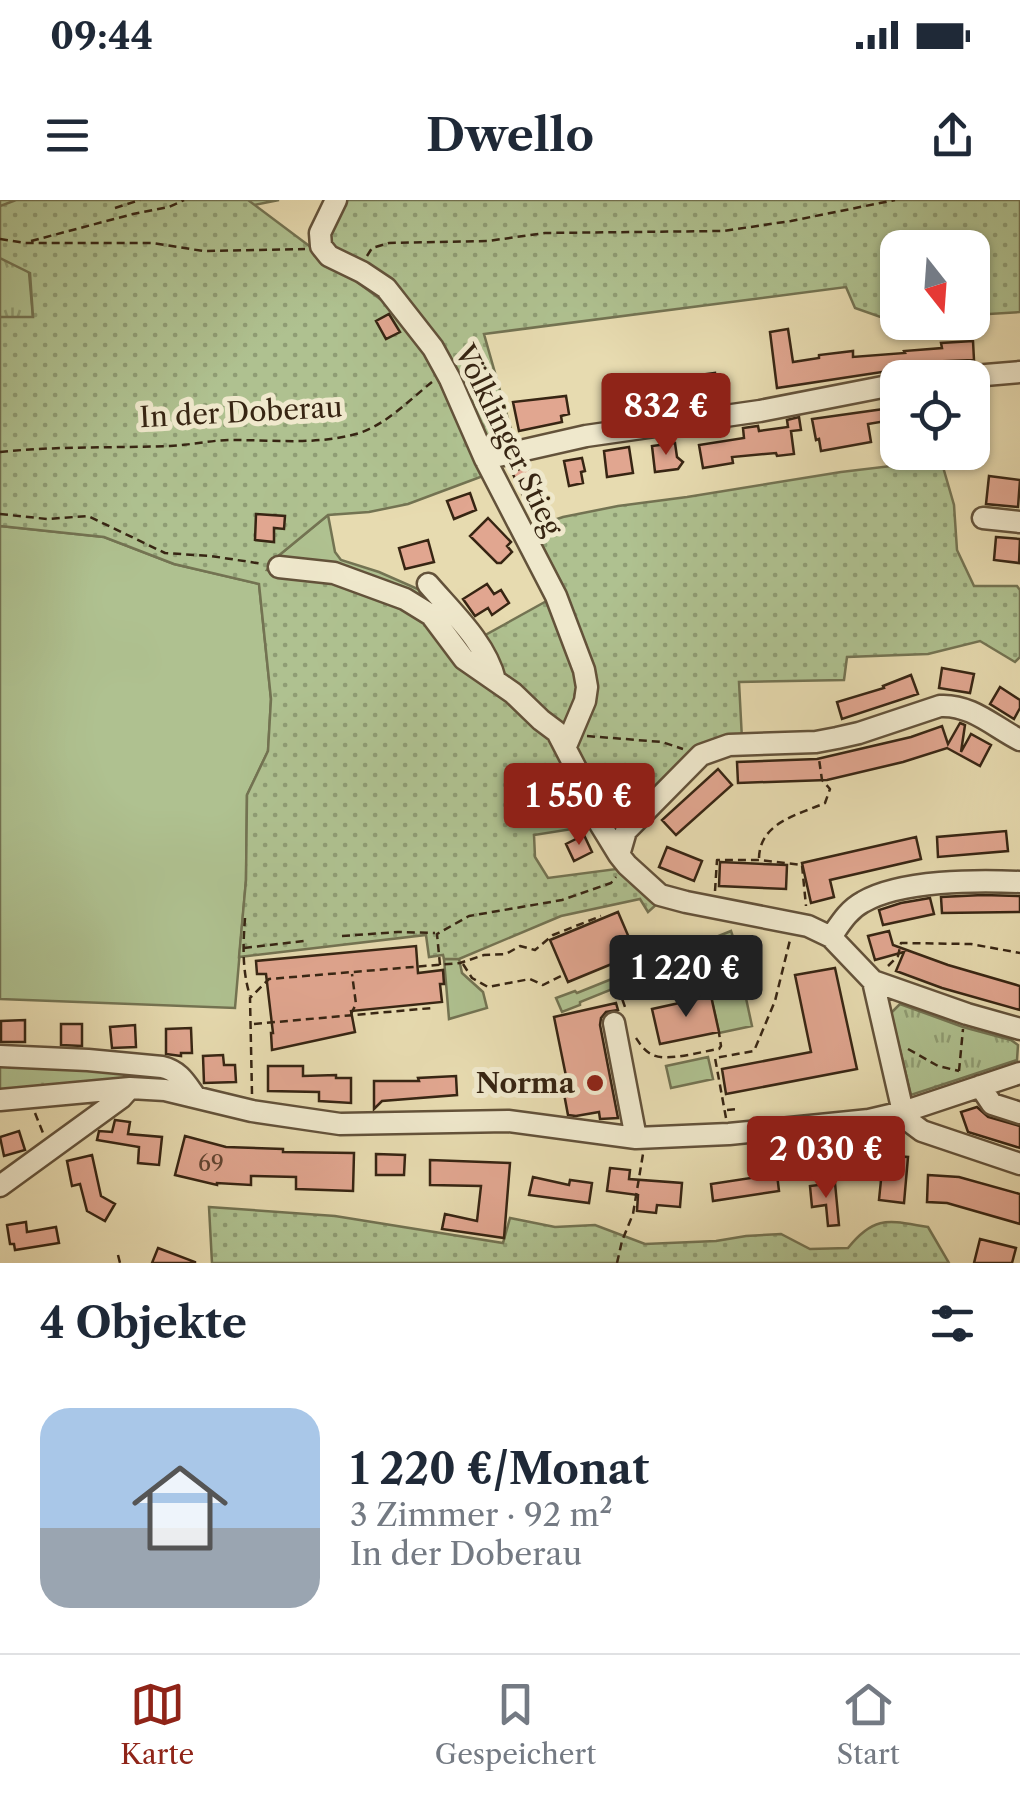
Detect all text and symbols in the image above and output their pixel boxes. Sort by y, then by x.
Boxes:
text: 09:44 [50,12,153,59]
text: Dwello [426,107,594,163]
icon: menu [40,108,95,163]
icon: share [925,108,980,163]
north arrow [880,230,990,340]
map controls [880,230,990,470]
street label: Völklinger Stieg [448,338,570,541]
button: locate [880,360,990,470]
pin: 832 € [596,373,736,458]
text: 832 € [623,386,709,425]
street label: In der Doberau [139,390,343,434]
pin: 1 550 € [487,763,671,848]
text: 1 550 € [526,776,632,815]
pin: 1 220 € [594,935,778,1020]
text: 1 220 € [632,948,740,987]
place label: Norma [476,1066,576,1100]
marker: Norma [584,1072,606,1094]
pin: 2 030 € [734,1116,918,1201]
text: 2 030 € [769,1129,883,1168]
house number: 69 [198,1150,224,1177]
icon: filters [925,1296,980,1351]
text: 4 Objekte [40,1297,247,1349]
text: 1 220 €/Monat [350,1443,649,1495]
icon: home [120,1448,240,1568]
text: 3 Zimmer · 92 m² [350,1495,612,1534]
text: In der Doberau [350,1534,582,1573]
tab: Karte [120,1677,194,1771]
tab: Gespeichert [435,1677,596,1771]
tab: Start [837,1677,900,1771]

